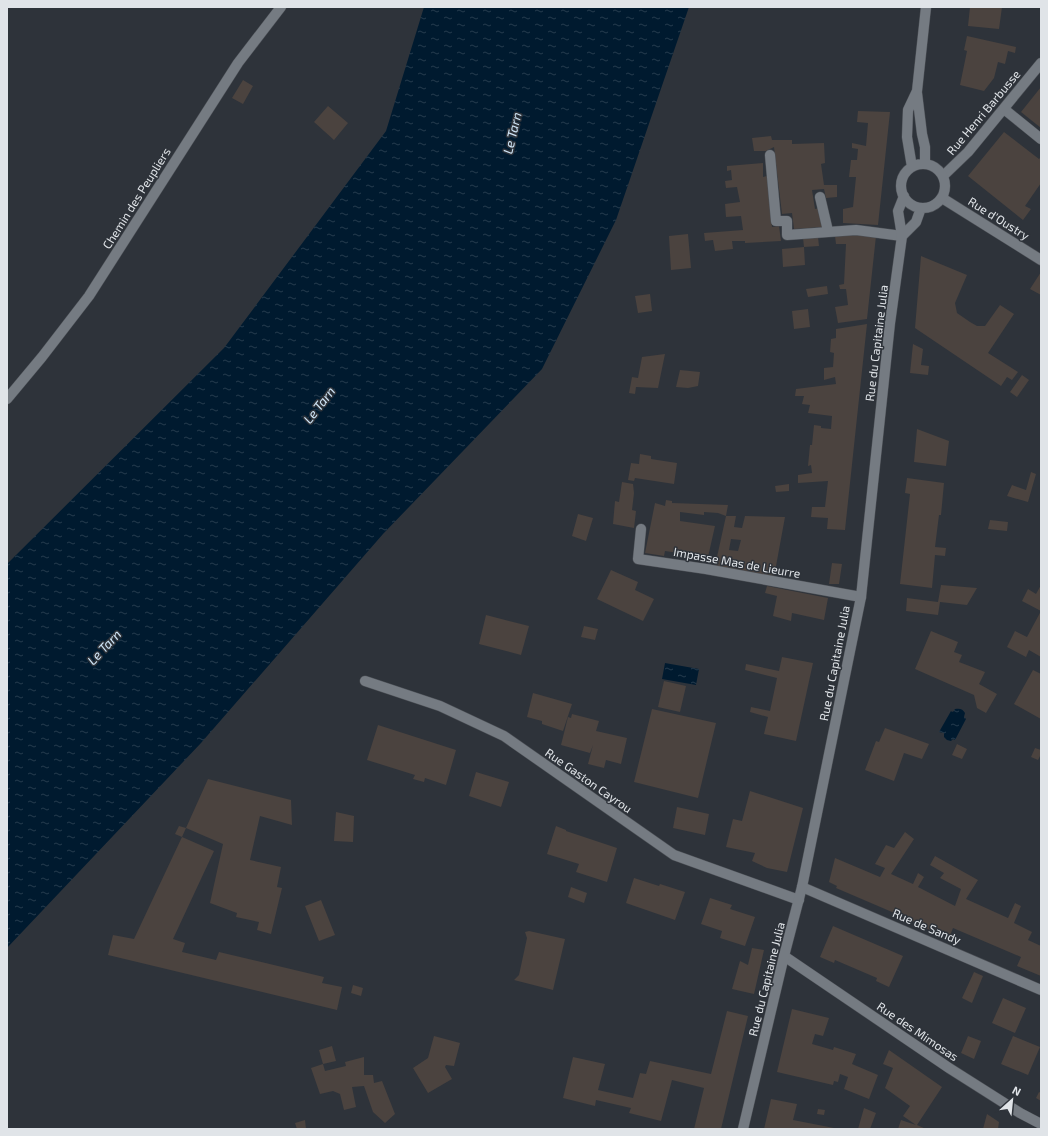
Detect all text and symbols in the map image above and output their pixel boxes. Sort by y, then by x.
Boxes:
street label: Rue Henri Barbusse [943,67,1023,157]
water label: Le Tarn [499,111,525,155]
street label: Chemin des Peupliers [99,145,173,251]
street label: Rue d'Oustry [966,194,1033,243]
street label: Rue du Capitaine Julia [862,284,890,402]
water label: Le Tarn [300,383,338,427]
street label: Impasse Mas de Lieurre [672,544,802,580]
street label: Rue du Capitaine Julia [816,604,852,722]
water label: Le Tarn [84,626,124,668]
street label: Rue Gaston Cayrou [543,745,635,815]
street label: Rue de Sandy [891,905,964,947]
street label: Rue du Capitaine Julia [745,920,787,1038]
street label: Rue des Mimosas [875,999,961,1063]
north arrow [992,1080,1032,1120]
text: N [1010,1083,1023,1098]

